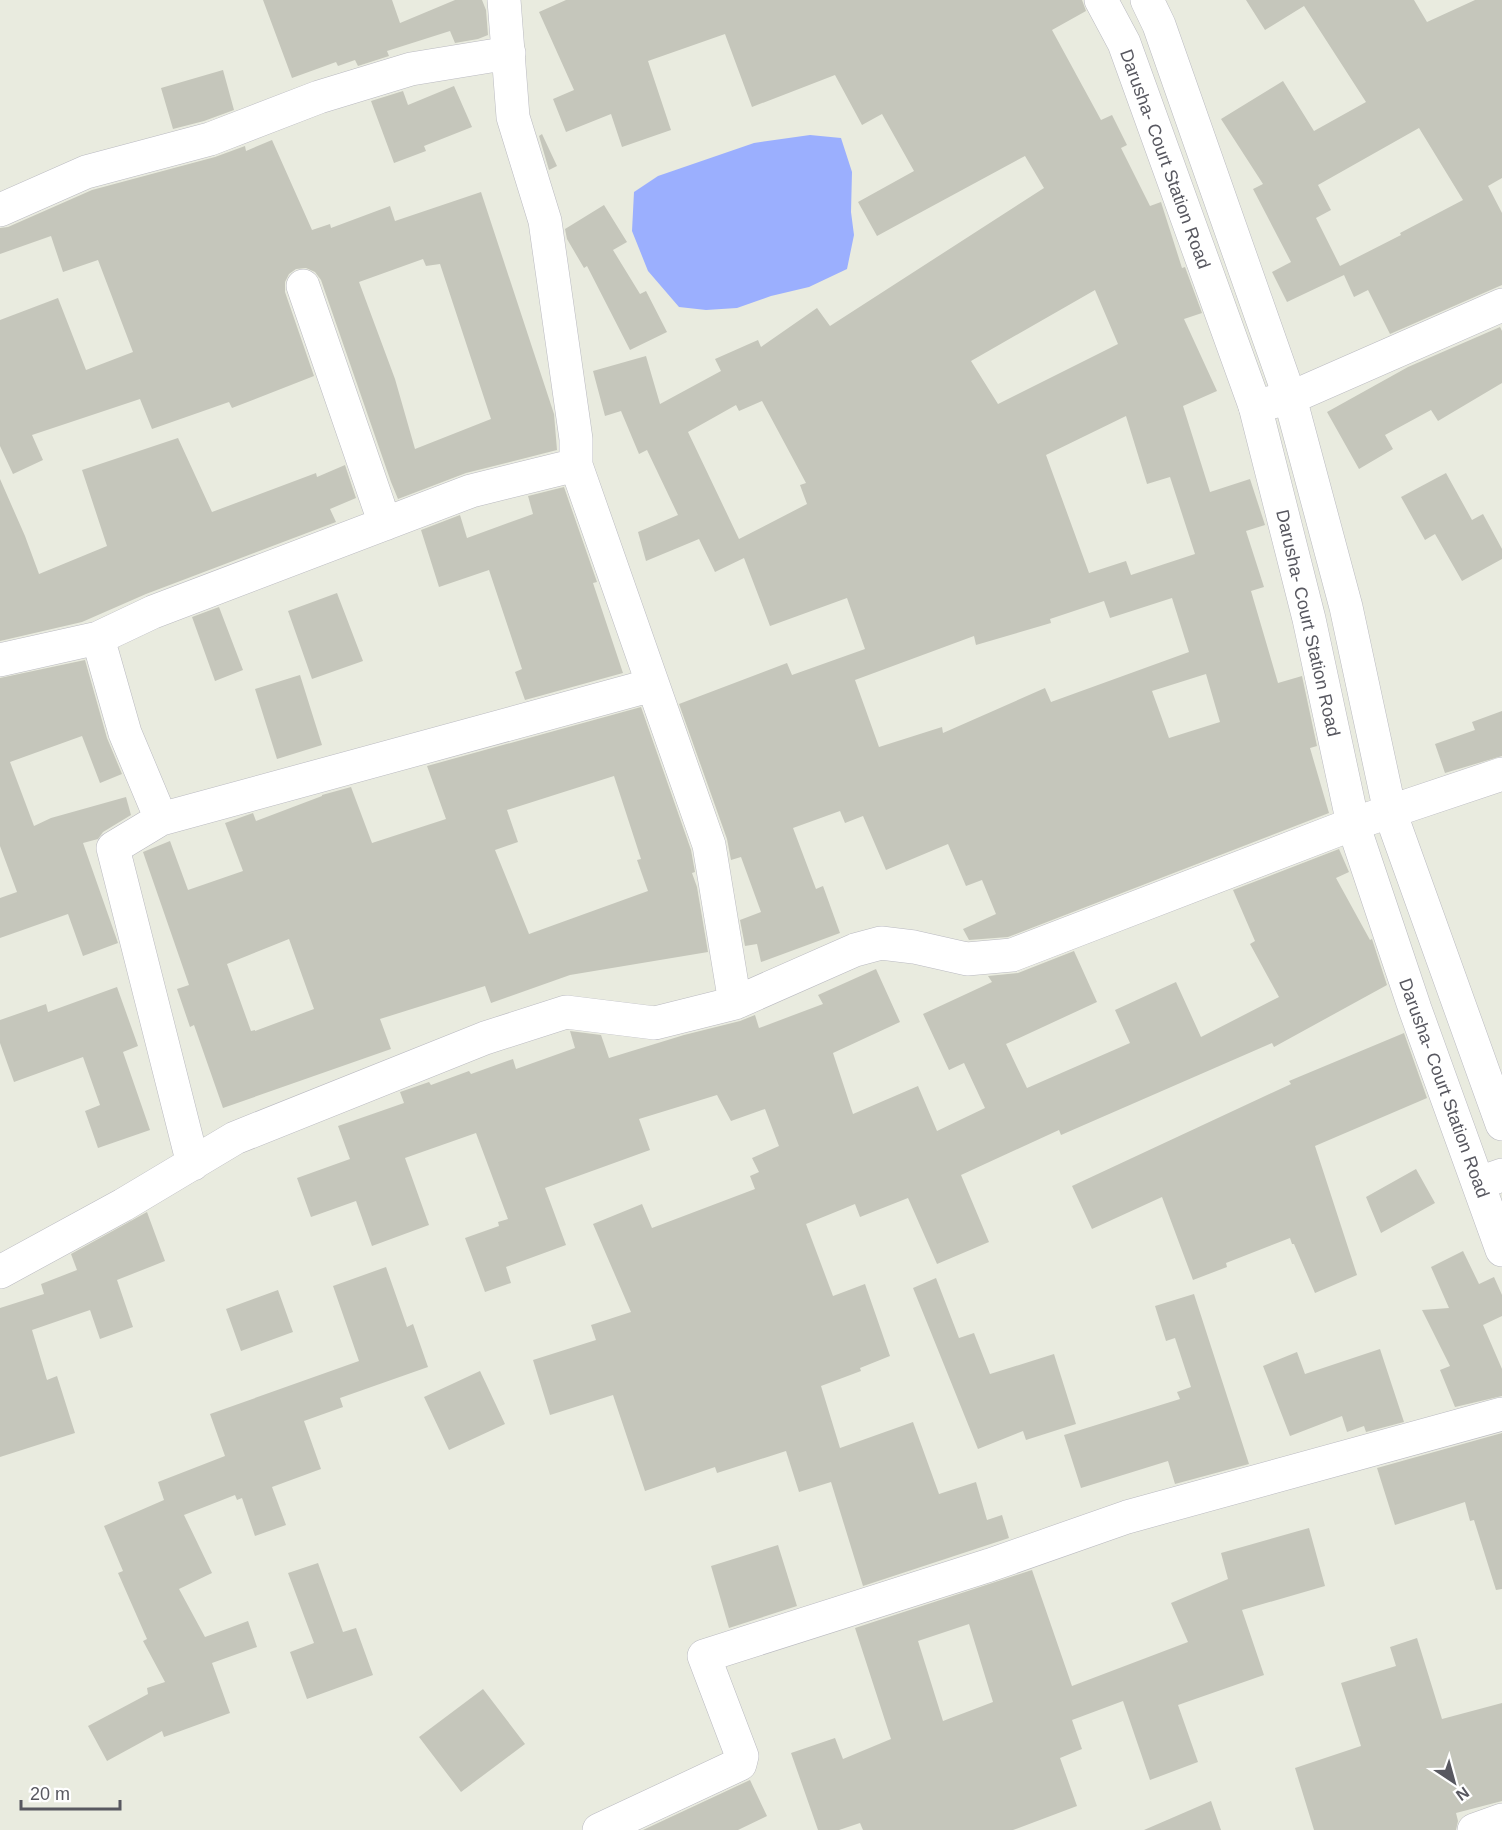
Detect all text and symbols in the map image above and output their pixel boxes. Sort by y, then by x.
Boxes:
street label: Darusha- Court Station Road [1116,47,1214,271]
street label: Darusha- Court Station Road [1272,508,1344,738]
street label: Darusha- Court Station Road [1395,976,1493,1200]
north arrow [1424,1752,1484,1812]
scale bar [21,1773,120,1811]
text: N [1453,1783,1472,1804]
text: 20 m [30,1784,70,1804]

